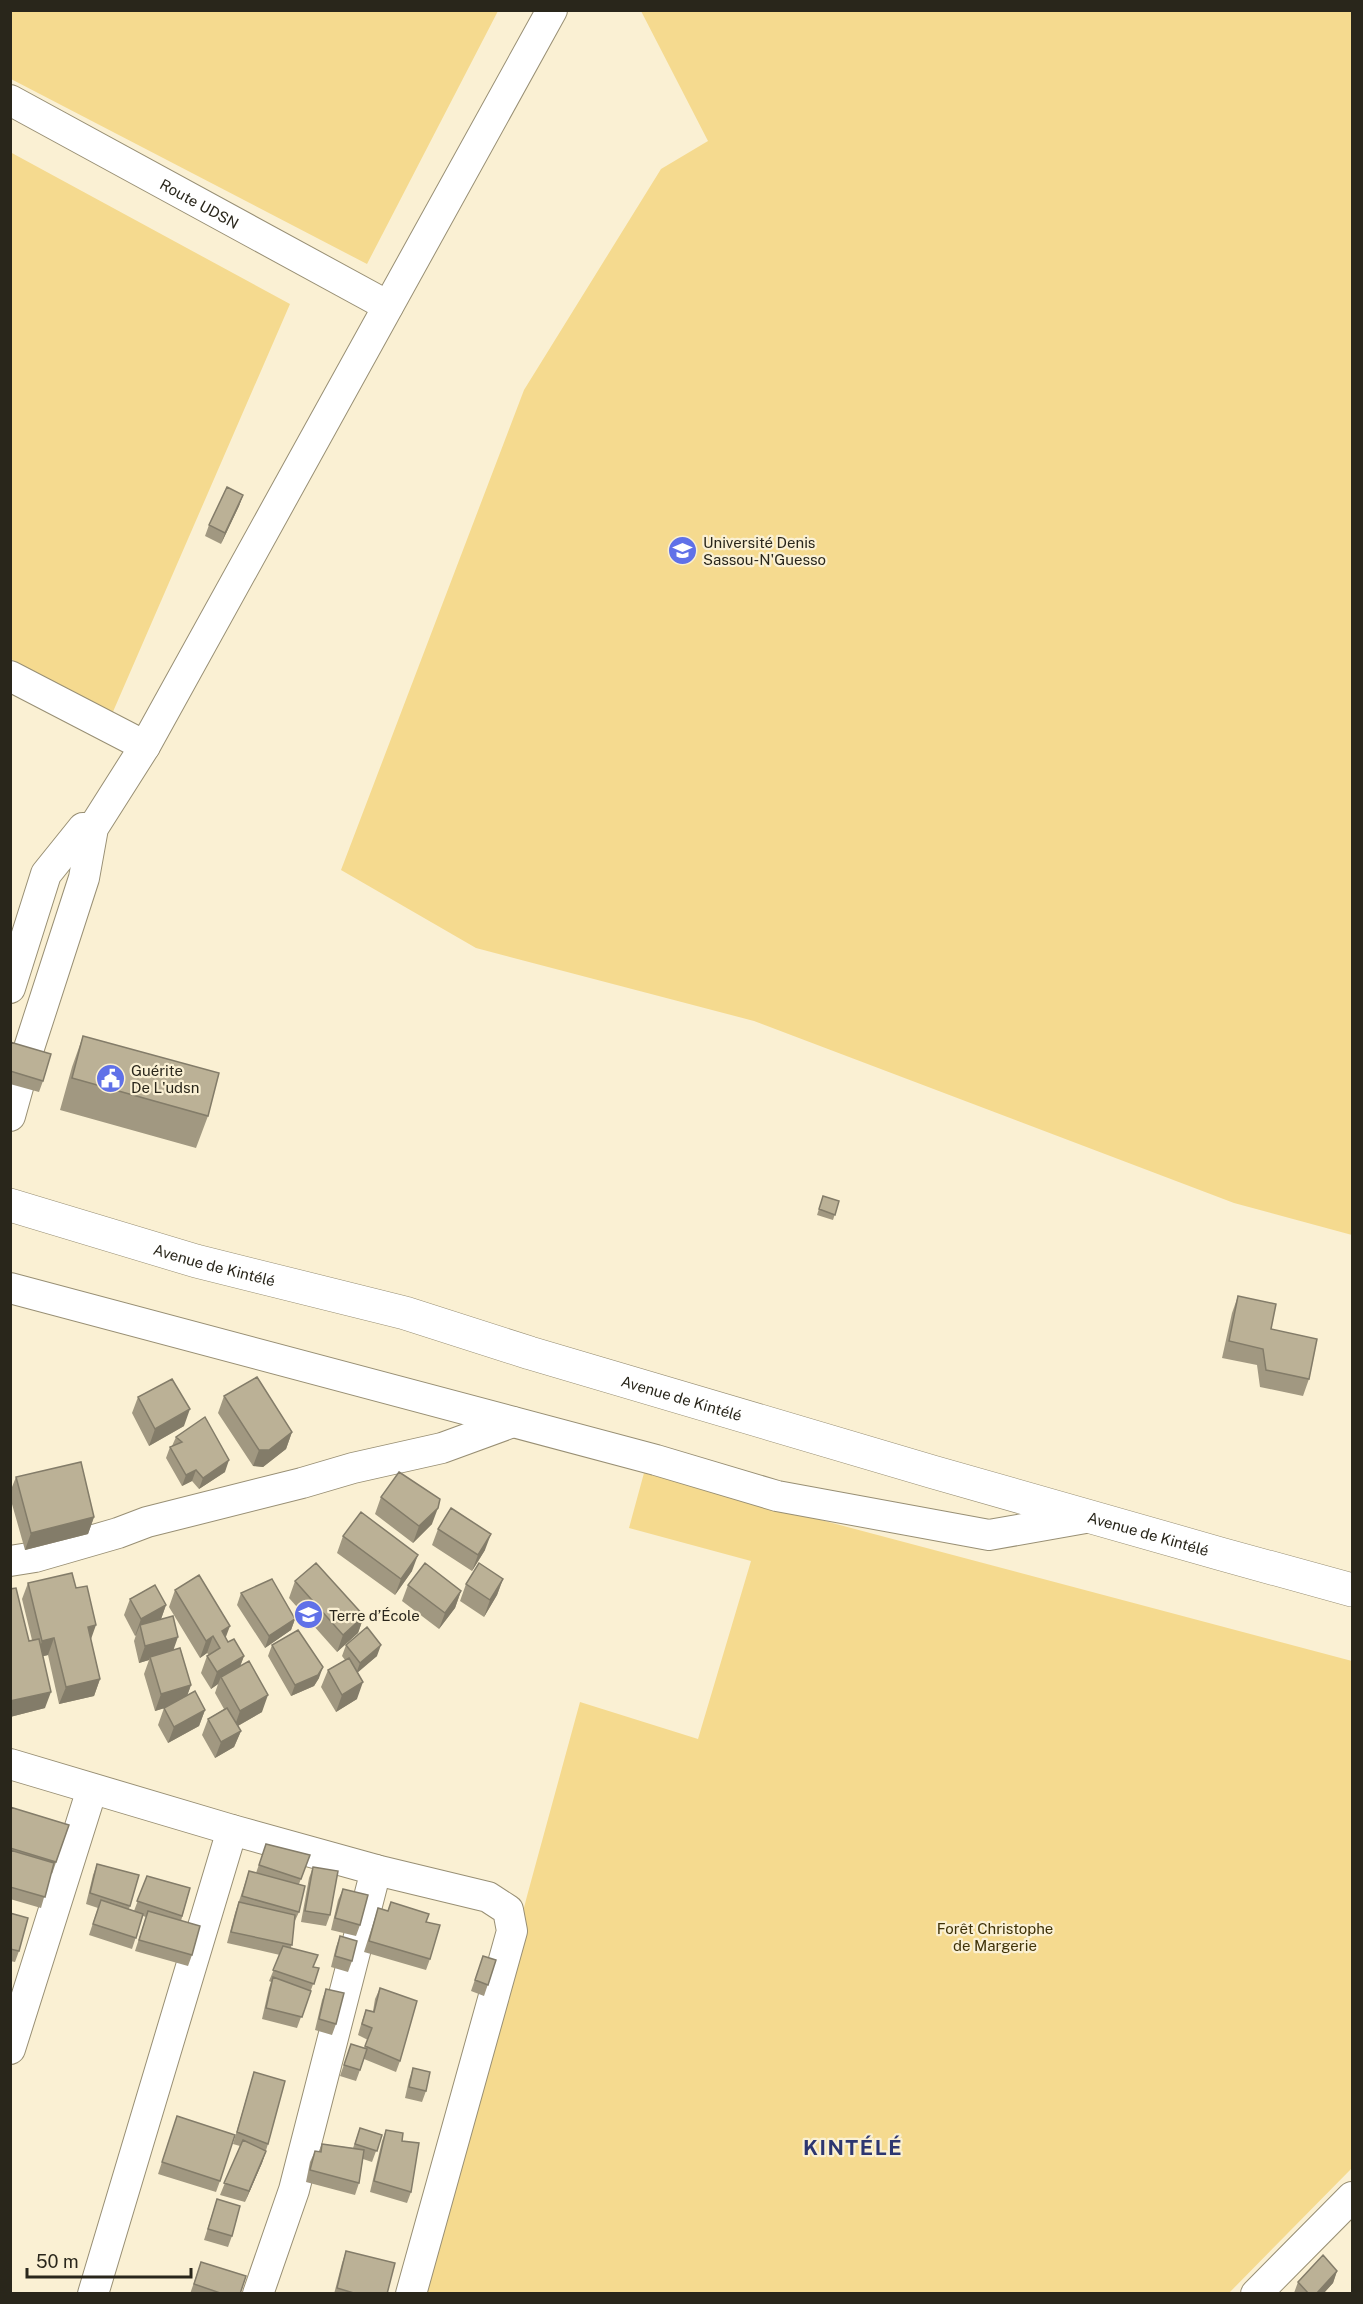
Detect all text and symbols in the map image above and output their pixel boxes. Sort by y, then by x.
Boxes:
street label: Route UDSN [157,175,242,232]
place label: Université Denis Sassou-N'Guesso [703,534,826,568]
school or university icon: Université Denis Sassou-N'Guesso [666,535,698,567]
place label: Guérite De L'udsn [131,1062,199,1096]
public building icon: Guérite De L'udsn [94,1063,126,1095]
street label: Avenue de Kintélé [152,1240,277,1289]
street label: Avenue de Kintélé [619,1372,744,1424]
street label: Avenue de Kintélé [1086,1508,1211,1559]
school or university icon: Terre d’École [292,1599,324,1631]
place label: Terre d’École [329,1607,420,1624]
park label: Forêt Christophe de Margerie [937,1920,1053,1954]
district label: KINTÉLÉ [803,2135,903,2160]
scale bar [27,2241,190,2279]
text: 50 m [36,2251,79,2272]

